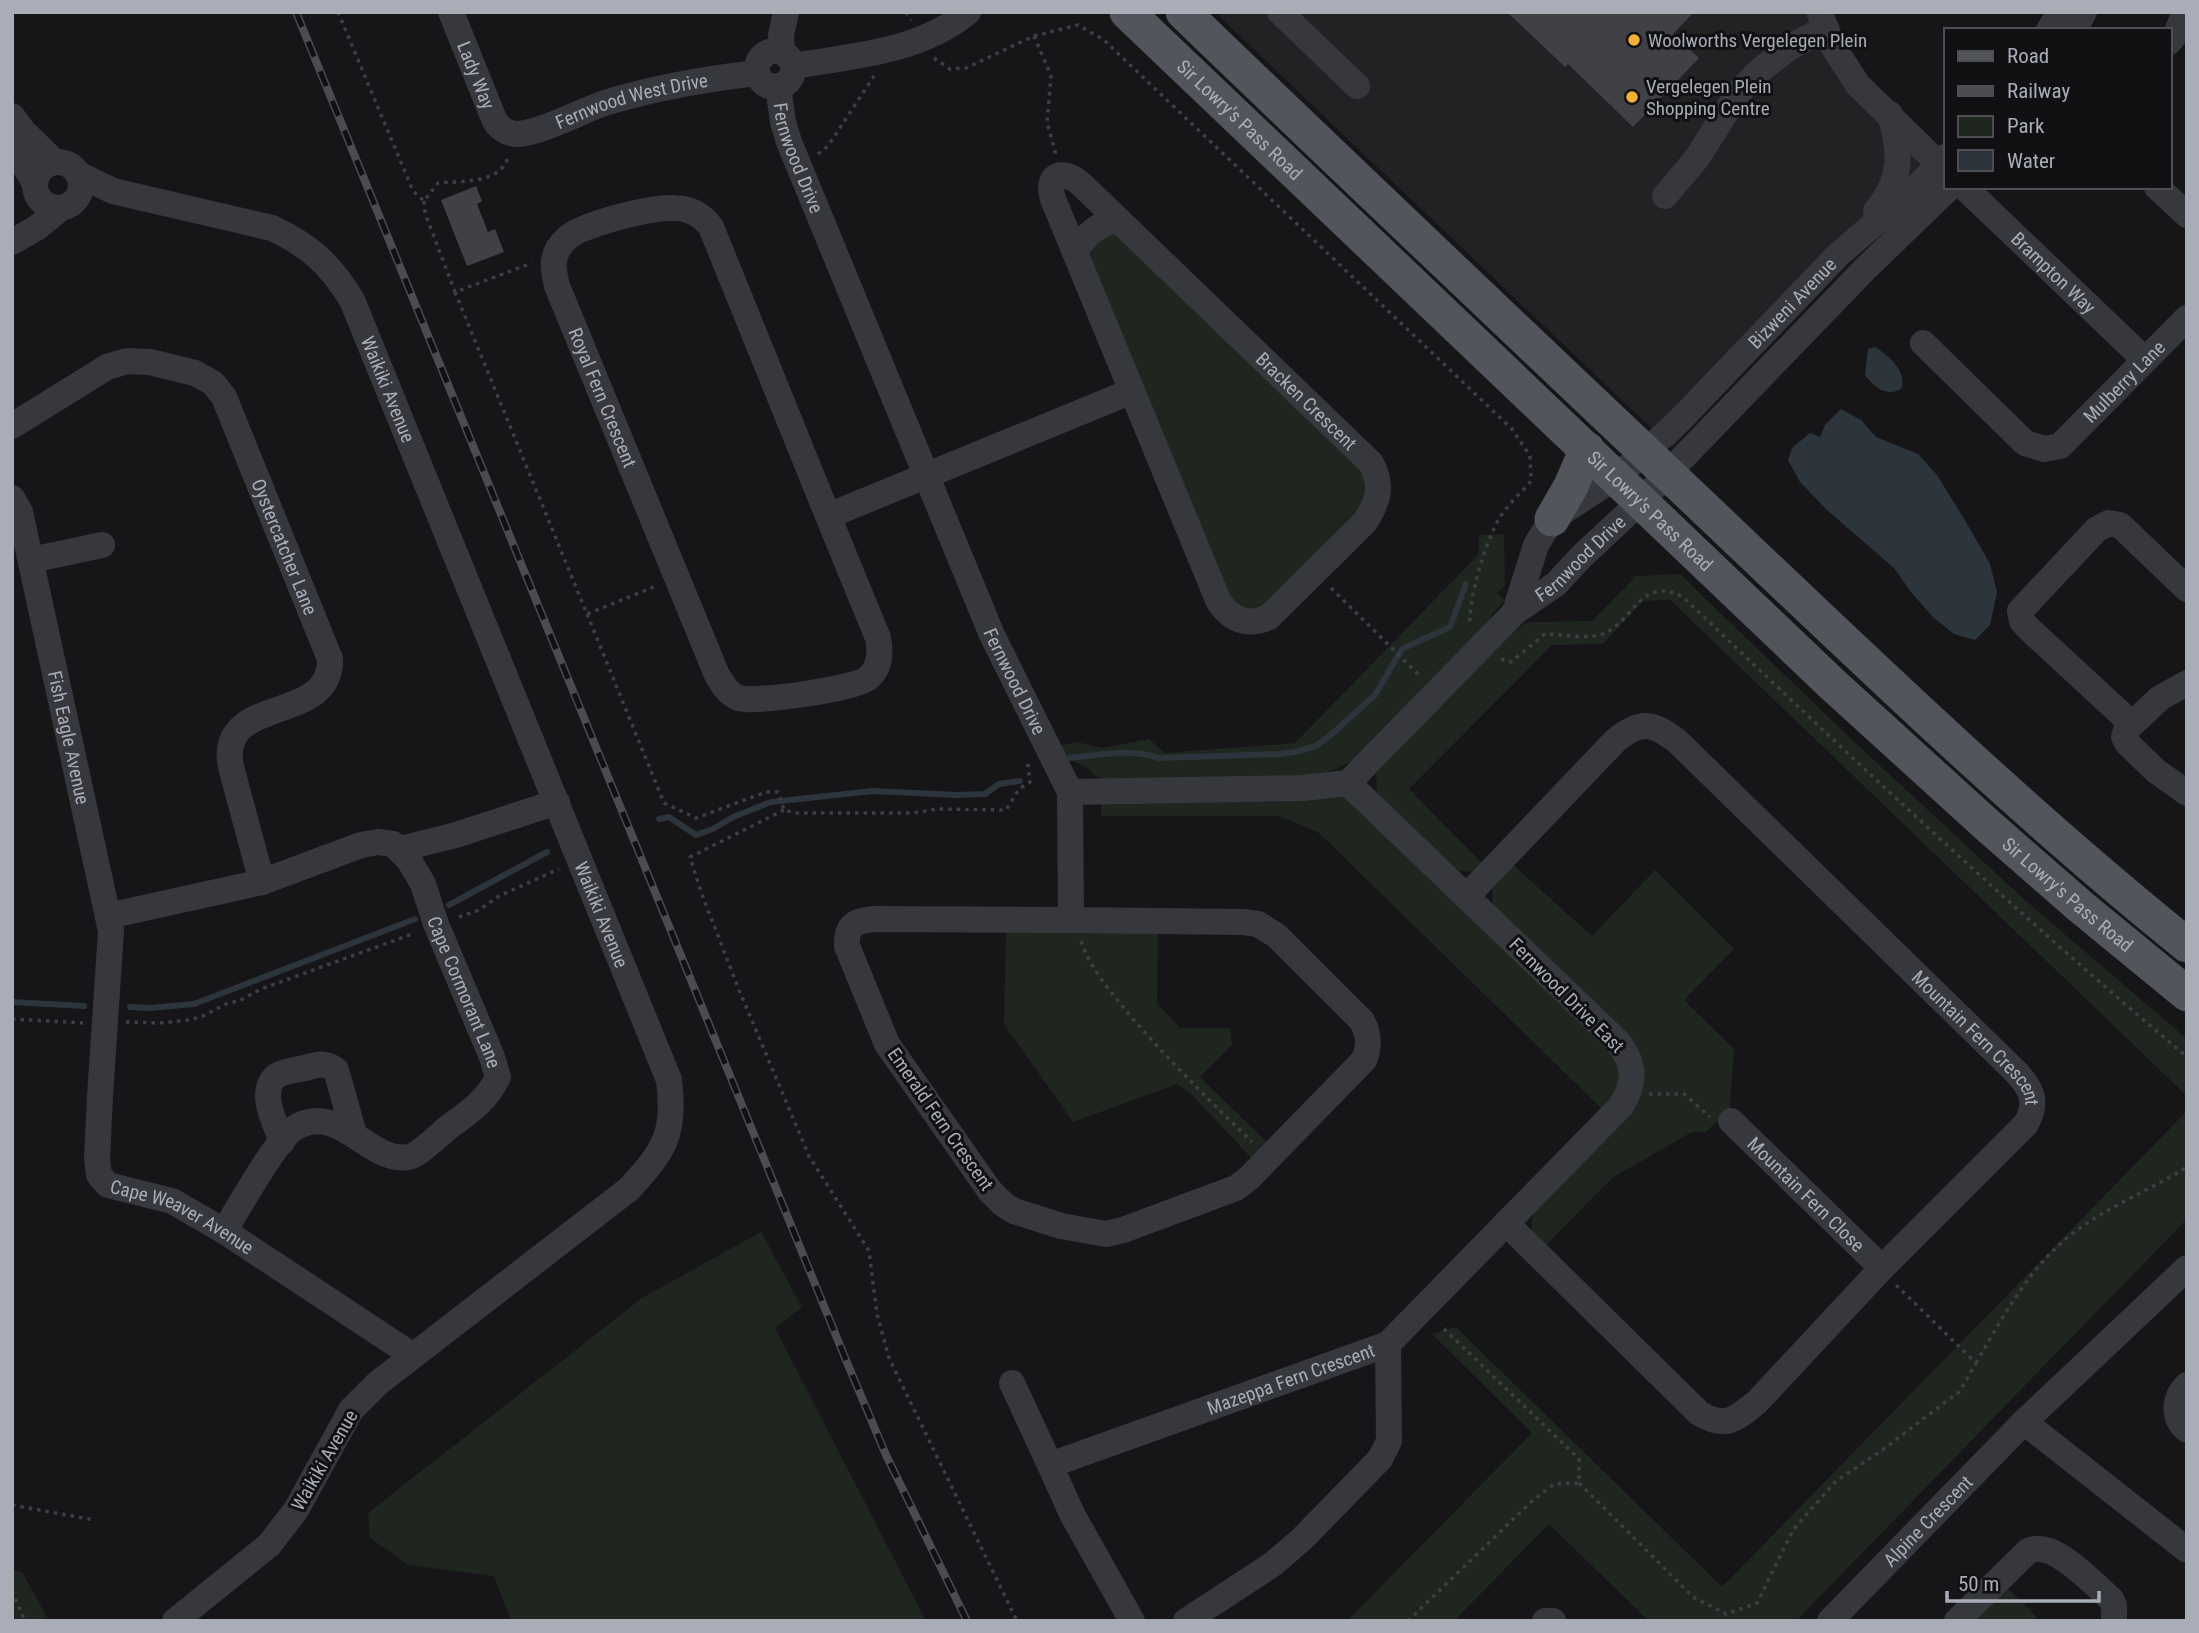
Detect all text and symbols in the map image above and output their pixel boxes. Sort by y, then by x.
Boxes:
legend [1944,28,2171,189]
place label: Woolworths Vergelegen Plein [1648,29,1867,52]
marker: Woolworths Vergelegen Plein [1626,32,1642,48]
street label: Lady Way [452,38,500,113]
text: Road [2007,44,2049,68]
street label: Sir Lowry's Pass Road [1172,55,1307,185]
street label: Fernwood West Drive [552,69,710,134]
place label: Vergelegen Plein Shopping Centre [1646,75,1772,120]
text: Railway [2007,79,2070,103]
marker: Vergelegen Plein Shopping Centre [1624,89,1640,105]
street label: Fernwood Drive [768,101,828,217]
text: Park [2007,114,2045,138]
text: Water [2007,149,2055,173]
street label: Brampton Way [2006,227,2100,319]
street label: Bizweni Avenue [1744,253,1841,354]
street label: Royal Fern Crescent [563,324,641,471]
street label: Waikiki Avenue [356,333,420,446]
street label: Mulberry Lane [2079,336,2170,428]
street label: Bracken Crescent [1251,348,1361,455]
street label: Sir Lowry's Pass Road [1583,446,1717,576]
street label: Oystercatcher Lane [246,475,322,619]
street label: Fernwood Drive [1531,511,1630,607]
street label: Fernwood Drive [978,625,1051,739]
street label: Fish Eagle Avenue [43,669,94,807]
street label: Sir Lowry's Pass Road [1997,833,2137,957]
street label: Waikiki Avenue [569,858,633,971]
street label: Cape Cormorant Lane [422,913,506,1071]
street label: Fernwood Drive East [1504,933,1629,1058]
street label: Mountain Fern Crescent [1907,966,2043,1105]
street label: Emerald Fern Crescent [883,1043,998,1195]
street label: Mountain Fern Close [1743,1132,1869,1257]
street label: Cape Weaver Avenue [108,1175,258,1259]
street label: Mazeppa Fern Crescent [1204,1339,1378,1420]
street label: Waikiki Avenue [286,1406,363,1515]
street label: Alpine Crescent [1879,1471,1978,1571]
scale bar [1947,1560,2099,1604]
text: 50 m [1958,1572,1999,1596]

